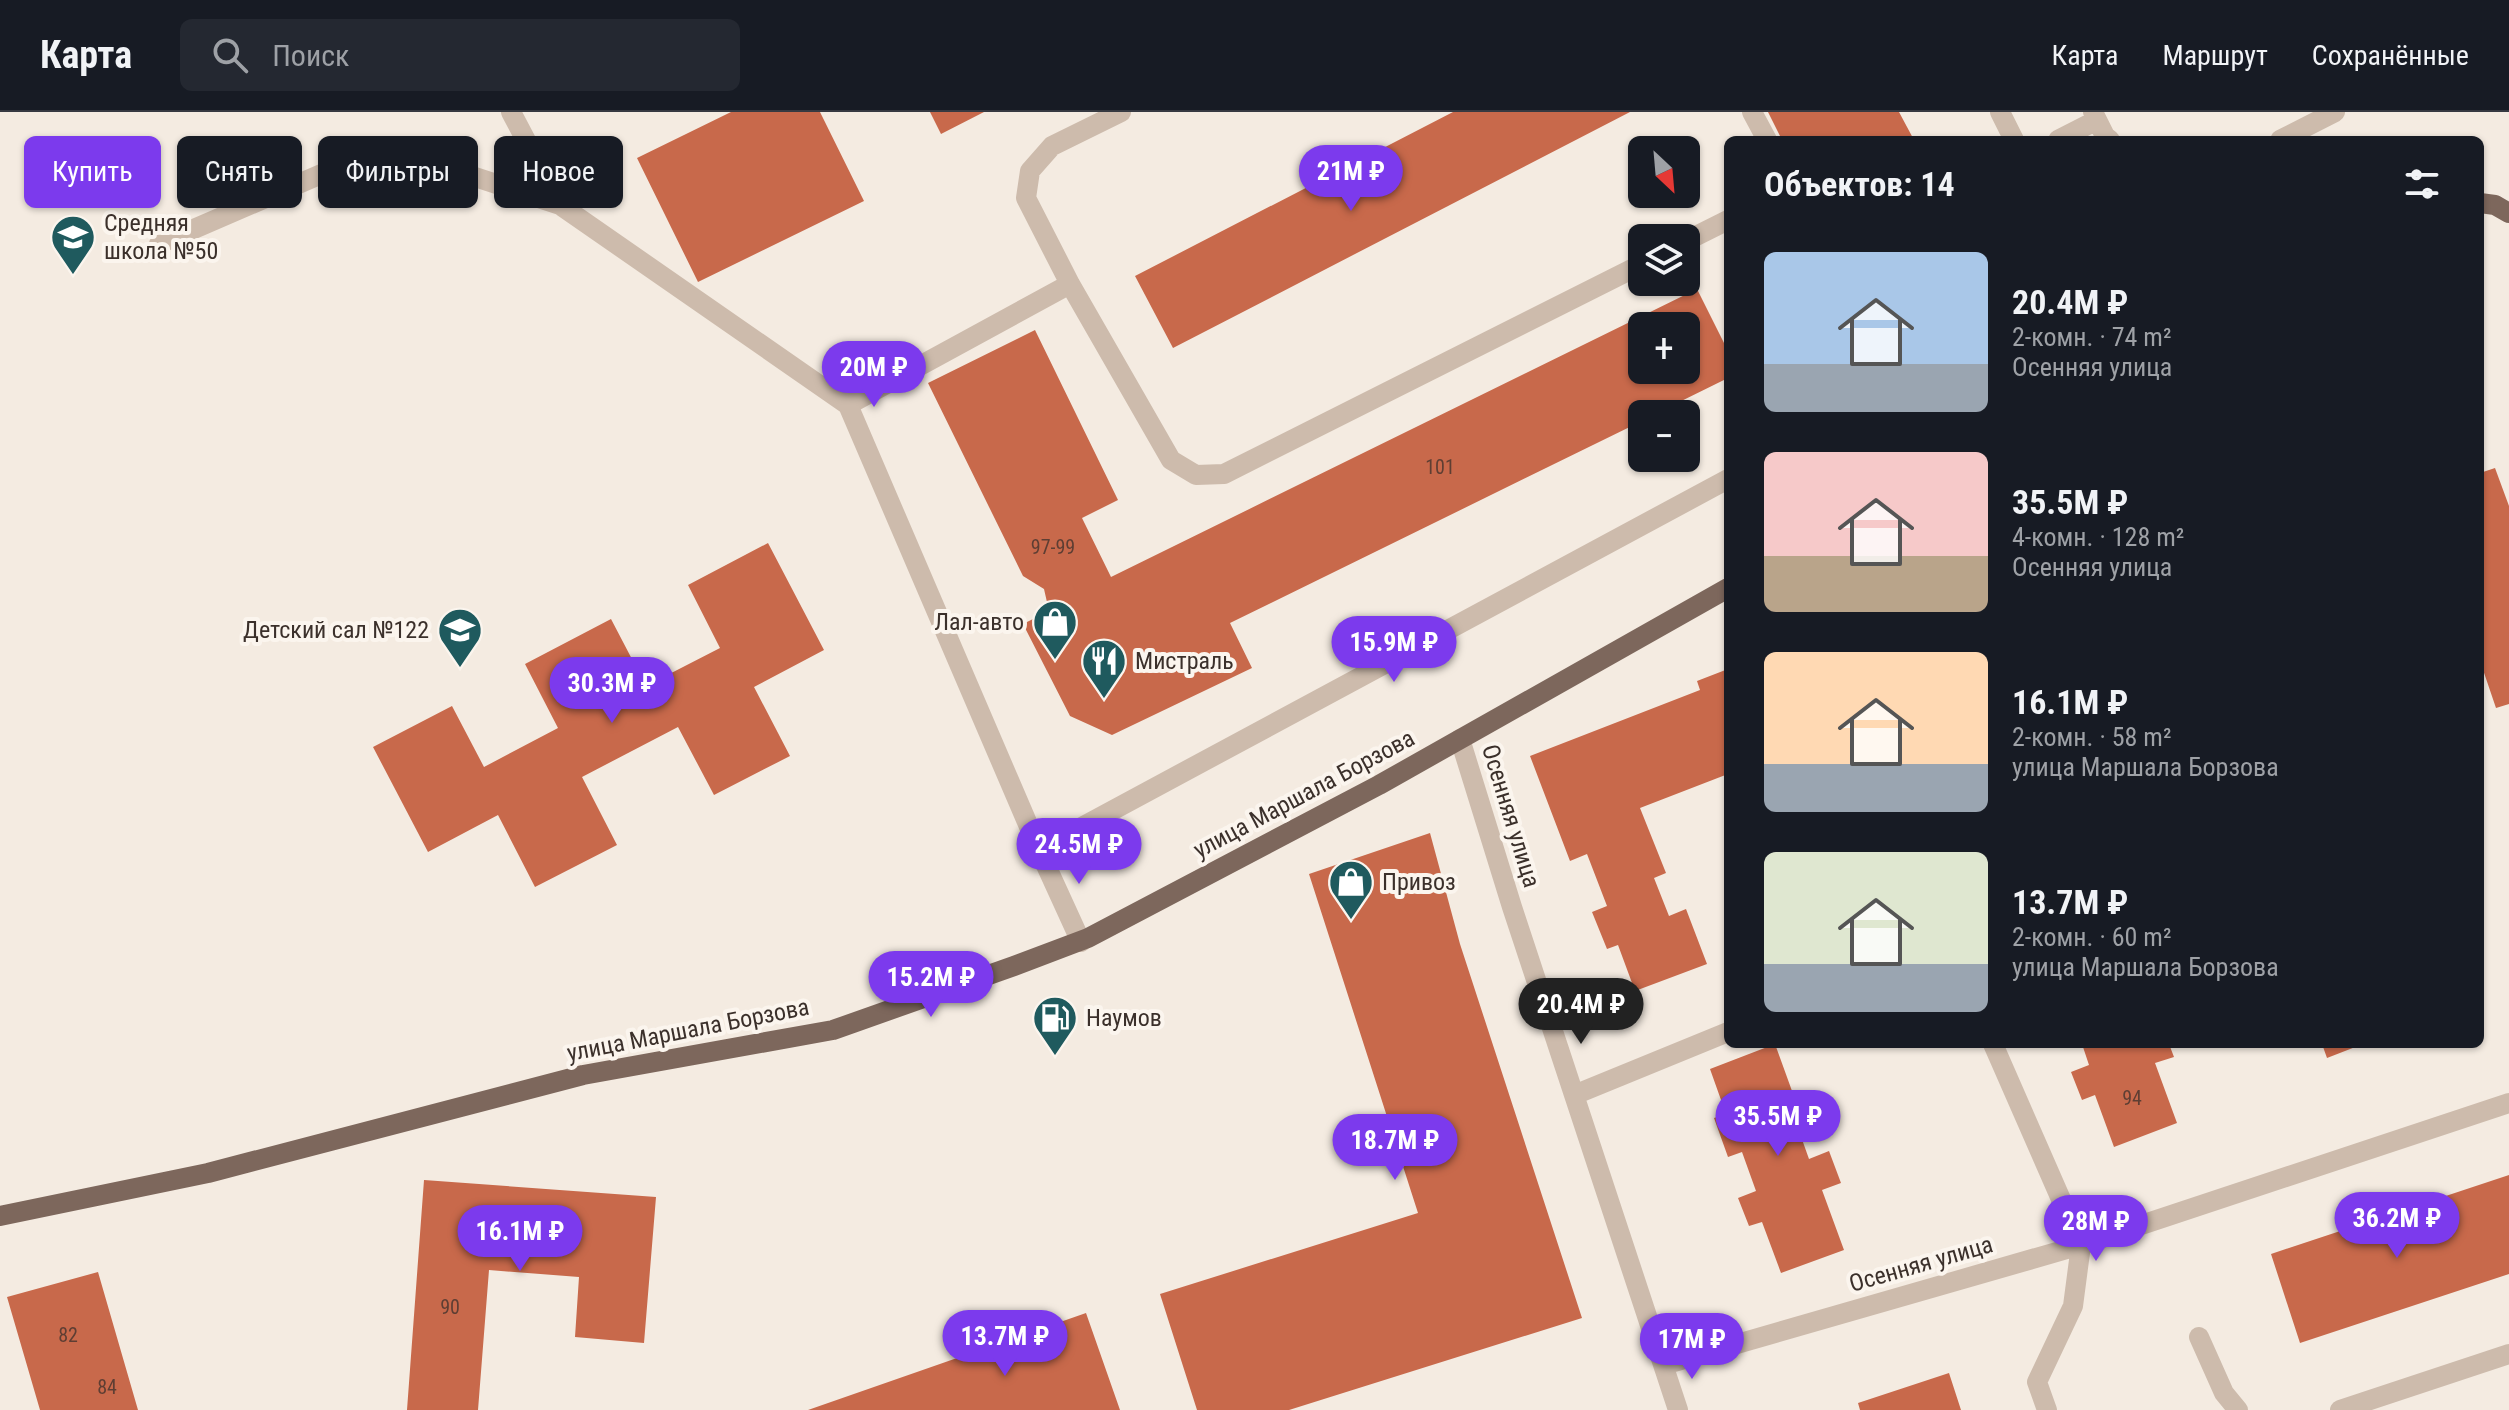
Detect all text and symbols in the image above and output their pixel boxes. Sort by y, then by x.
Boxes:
search box [180,19,740,91]
text: Карта [40,33,132,77]
icon: search [208,33,252,77]
text: Поиск [272,38,349,73]
text: Карта [2052,39,2118,72]
text: Маршрут [2162,39,2268,72]
text: Сохранённые [2312,39,2469,72]
chip: Купить [24,136,161,208]
chip: Снять [177,136,302,208]
chip: Фильтры [318,136,478,208]
chip: Новое [494,136,623,208]
north arrow [1628,136,1700,208]
map controls [1628,136,1700,472]
pin: 21M ₽ [1295,145,1407,213]
text: 21M ₽ [1317,156,1385,186]
icon: filters [2400,162,2444,206]
text: Объектов: 14 [1764,164,1955,204]
place label: Средняя школа №50 [104,209,218,265]
school or university icon: Средняя школа №50 [49,213,97,276]
button: layers [1628,224,1700,296]
text: 20.4M ₽ [2012,282,2128,322]
icon: home [1828,284,1924,380]
button: + [1628,312,1700,384]
text: 2-комн. · 74 m² [2012,322,2172,352]
pin: 20M ₽ [818,341,930,409]
text: 20M ₽ [840,352,908,382]
text: Осенняя улица [2012,352,2172,382]
button: − [1628,400,1700,472]
house number: 101 [1425,455,1455,479]
text: 35.5M ₽ [2012,482,2128,522]
icon: home [1828,484,1924,580]
text: 4-комн. · 128 m² [2012,522,2184,552]
house number: 97-99 [1031,535,1075,559]
text: Осенняя улица [2012,552,2172,582]
shop icon: Лал-авто [1031,598,1079,661]
school or university icon: Детский сал №122 [436,606,484,669]
place label: Лал-авто [934,608,1024,636]
place label: Детский сал №122 [243,616,429,644]
pin: 15.9M ₽ [1320,616,1468,684]
text: 15.9M ₽ [1350,627,1438,657]
restaurant icon: Мистраль [1080,637,1128,700]
place label: Мистраль [1135,647,1234,675]
pin: 30.3M ₽ [538,657,686,725]
text: 30.3M ₽ [568,668,656,698]
text: 16.1M ₽ [2012,682,2128,722]
icon: home [1828,684,1924,780]
text: 2-комн. · 58 m² [2012,722,2172,752]
street label: улица Маршала Борзова [1189,724,1419,864]
street label: Осенняя улица [1476,741,1546,891]
text: улица Маршала Борзова [2012,752,2279,782]
pin: 24.5M ₽ [1005,818,1153,886]
text: 24.5M ₽ [1035,829,1123,859]
shop icon: Привоз [1327,858,1375,921]
place label: Привоз [1382,868,1456,896]
text: 13.7M ₽ [2012,882,2128,922]
icon: home [1828,884,1924,980]
text: 2-комн. · 60 m² [2012,922,2172,952]
pin: 15.2M ₽ [857,951,1005,1019]
text: улица Маршала Борзова [2012,952,2279,982]
text: 15.2M ₽ [887,962,975,992]
pin: 20.4M ₽ [1507,978,1655,1046]
text: 20.4M ₽ [1537,989,1625,1019]
street label: улица Маршала Борзова [565,993,811,1067]
fuel station icon: Наумов [1031,994,1079,1057]
place label: Наумов [1086,1004,1162,1032]
house number: 94 [2122,1086,2142,1110]
pin: 35.5M ₽ [1704,1090,1852,1158]
text: 35.5M ₽ [1734,1101,1822,1131]
pin: 18.7M ₽ [1321,1114,1469,1182]
text: 18.7M ₽ [1351,1125,1439,1155]
pin: 36.2M ₽ [2323,1192,2471,1260]
pin: 28M ₽ [2040,1195,2152,1263]
text: 36.2M ₽ [2353,1203,2441,1233]
pin: 16.1M ₽ [446,1205,594,1273]
text: 28M ₽ [2062,1206,2130,1236]
text: 16.1M ₽ [476,1216,564,1246]
street label: Осенняя улица [1846,1230,1996,1298]
house number: 90 [440,1295,460,1319]
pin: 13.7M ₽ [931,1310,1079,1378]
pin: 17M ₽ [1636,1313,1748,1381]
text: 13.7M ₽ [961,1321,1049,1351]
house number: 82 [58,1323,78,1347]
text: 17M ₽ [1658,1324,1726,1354]
house number: 84 [97,1375,117,1399]

